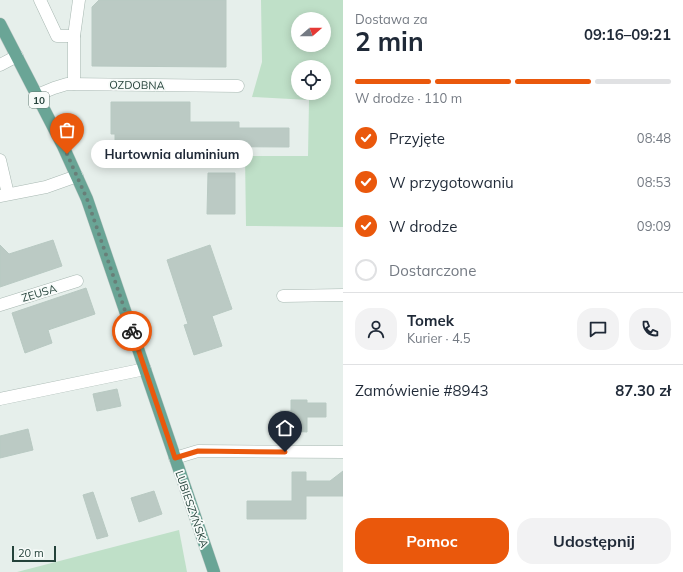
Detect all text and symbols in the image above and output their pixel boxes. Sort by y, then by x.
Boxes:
text: Dostawa za [355,11,428,27]
north arrow [291,12,331,52]
map controls [291,12,331,100]
text: 2 min [355,25,424,58]
text: 09:16–09:21 [584,25,671,44]
button: locate [291,60,331,100]
street label: OZDOBNA [109,78,165,92]
text: W drodze · 110 m [355,90,462,106]
road number: 10 [29,92,49,108]
pin [50,113,84,154]
icon: bag [56,119,78,141]
icon: check [355,127,377,149]
text: Przyjęte [389,129,445,148]
text: 08:48 [637,130,671,146]
callout: Hurtownia aluminium [91,140,253,168]
text: Hurtownia aluminium [105,146,240,162]
icon: check [355,171,377,193]
text: W przygotowaniu [389,173,514,192]
text: 08:53 [637,174,671,190]
icon: check [355,215,377,237]
text: W drodze [389,217,457,236]
text: 09:09 [637,218,671,234]
text: Dostarczone [389,261,476,280]
street label: ZEUSA [20,281,58,305]
button: person [355,308,397,350]
button: chat [577,308,619,350]
button: phone [629,308,671,350]
courier [112,311,152,351]
text: Tomek [407,311,454,330]
icon: bike [121,320,143,342]
text: Kurier · 4.5 [407,330,471,346]
text: Zamówienie #8943 [355,381,489,400]
text: 87.30 zł [615,381,671,400]
pin [268,411,302,452]
icon: home [274,417,296,439]
street label: LUBIESZYŃSKA [172,469,212,549]
button: Pomoc [355,518,509,564]
button: Udostępnij [517,518,671,564]
scale bar [12,544,56,563]
text: 20 m [18,546,44,560]

